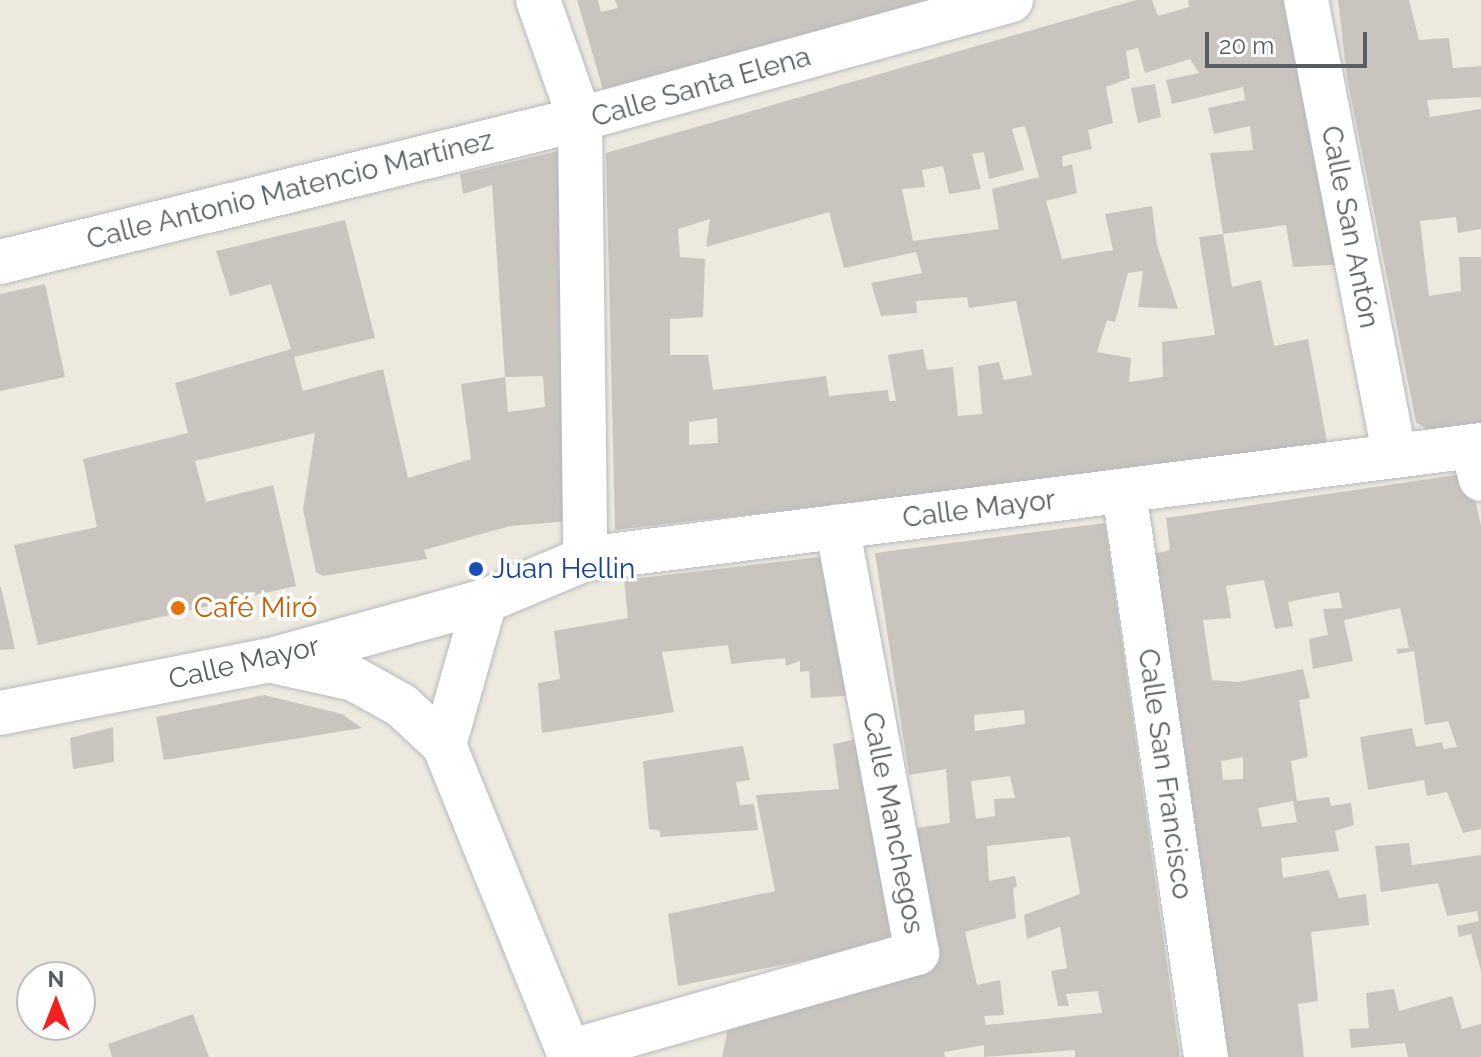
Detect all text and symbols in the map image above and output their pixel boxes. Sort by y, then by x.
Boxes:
scale bar [1209,16,1371,66]
text: 20 m [1219,31,1274,60]
street label: Calle Santa Elena [588,40,814,134]
street label: Calle Antonio Matencio Martínez [83,123,497,257]
street label: Calle San Antón [1314,123,1386,331]
street label: Calle Mayor [901,483,1057,535]
place label: Juan Hellin [492,552,635,586]
marker: Juan Hellin [467,560,485,578]
place label: Café Miró [194,591,317,625]
marker: Café Miró [169,599,187,617]
street label: Calle Mayor [165,629,323,697]
street label: Calle San Francisco [1131,647,1199,901]
street label: Calle Manchegos [855,709,931,937]
north arrow [16,961,96,1041]
text: N [48,966,64,992]

